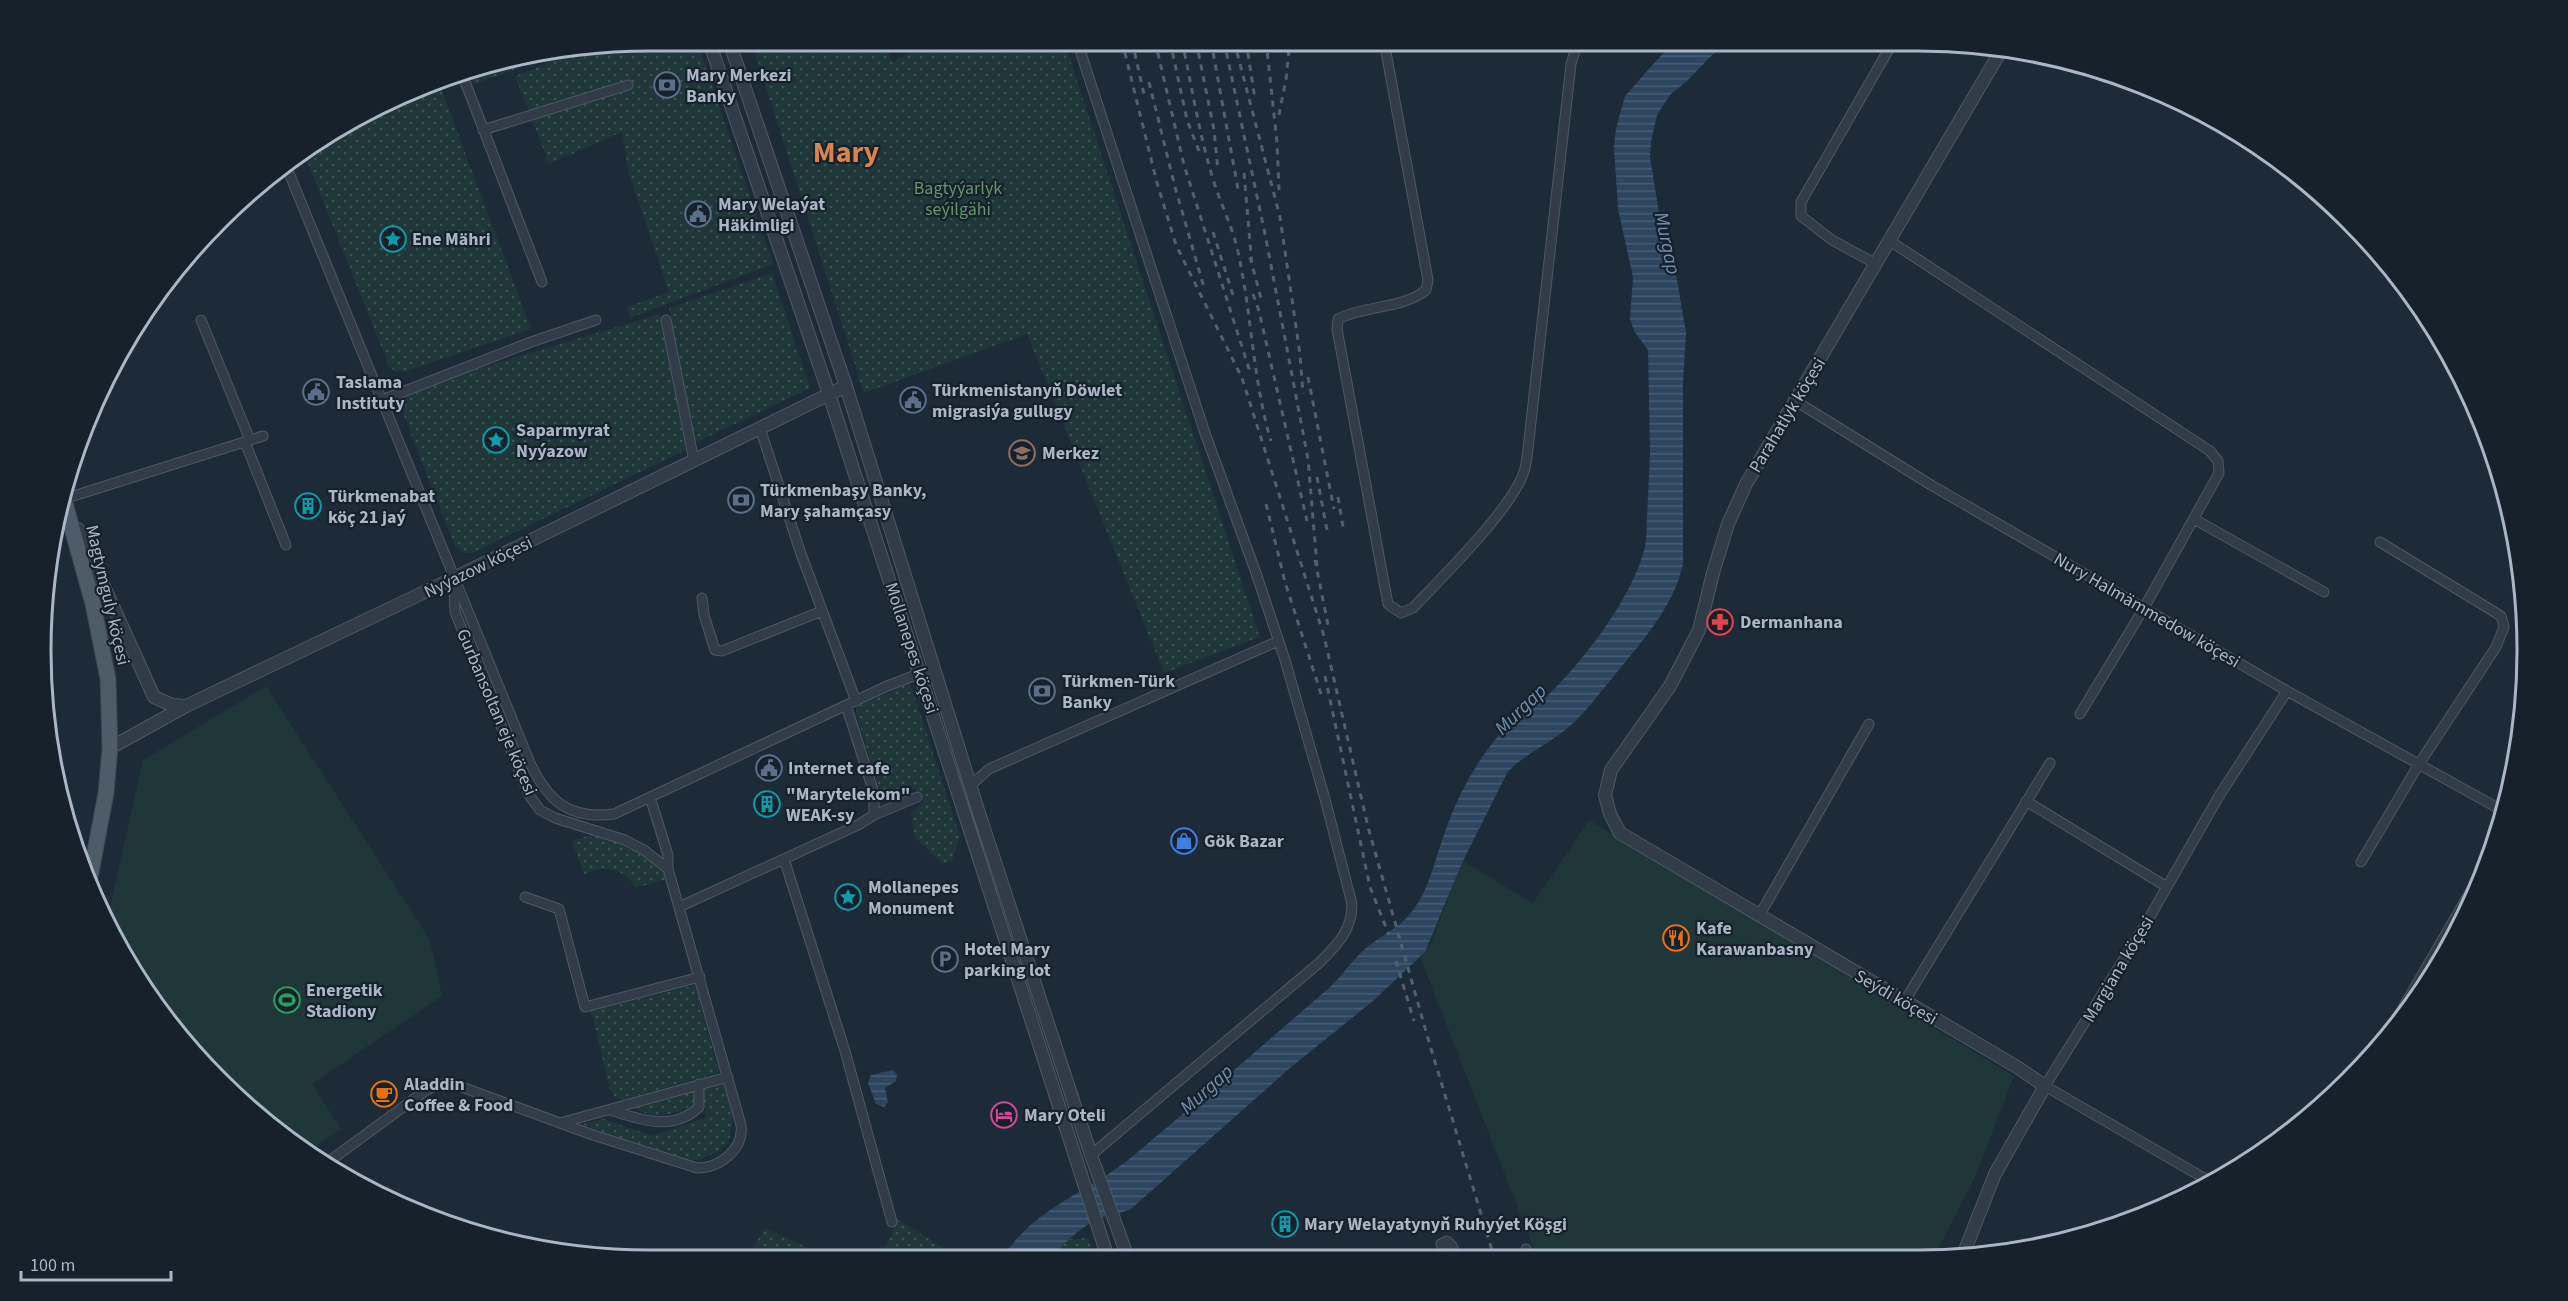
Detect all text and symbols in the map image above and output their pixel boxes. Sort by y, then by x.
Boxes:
place label: Mary Merkezi Banky [686,63,791,109]
bank icon: Mary Merkezi Banky [652,70,682,100]
district label: Mary [813,131,880,174]
park label: Bagtyýarlyk seýilgähi [914,176,1002,222]
place label: Mary Welaýat Häkimligi [718,192,825,238]
public building icon: Mary Welaýat Häkimligi [683,199,713,229]
water label: Murgap [1647,209,1687,277]
place icon: Ene Mähri [378,224,408,254]
place label: Ene Mähri [412,227,491,252]
street label: Parahatlyk köçesi [1743,353,1832,478]
place label: Taslama Instituty [336,370,405,416]
public building icon: Taslama Instituty [301,377,331,407]
place label: Türkmenistanyň Döwlet migrasiýa gullugy [932,378,1122,424]
public building icon: Türkmenistanyň Döwlet migrasiýa gullugy [898,385,928,415]
place label: Saparmyrat Nyýazow [516,418,610,464]
place icon: Saparmyrat Nyýazow [481,425,511,455]
school or university icon: Merkez [1007,438,1037,468]
place label: Merkez [1042,441,1099,466]
place label: Türkmenbaşy Banky, Mary şahamçasy [760,478,926,524]
place label: Türkmenabat köç 21 jaý [328,484,435,530]
bank icon: Türkmenbaşy Banky, Mary şahamçasy [726,485,756,515]
building icon: Türkmenabat köç 21 jaý [293,491,323,521]
street label: Magtymguly köçesi [79,523,136,668]
street label: Nyýazow köçesi [420,530,537,605]
street label: Nury Halmämmedow köçesi [2049,547,2245,674]
street label: Mollanepes köçesi [878,579,945,717]
pharmacy icon: Dermanhana [1705,607,1735,637]
place label: Dermanhana [1740,610,1843,635]
street label: Gurbansoltan eje köçesi [450,625,543,799]
place label: Türkmen-Türk Banky [1062,669,1175,715]
bank icon: Türkmen-Türk Banky [1027,676,1057,706]
water label: Murgap [1488,678,1553,742]
public building icon: Internet cafe [754,753,784,783]
place label: Internet cafe [788,756,890,781]
place label: "Marytelekom" WEAK-sy [786,782,910,828]
building icon: "Marytelekom" WEAK-sy [752,789,782,819]
shop icon: Gök Bazar [1169,826,1199,856]
place label: Gök Bazar [1204,829,1285,854]
place label: Mollanepes Monument [868,875,959,921]
place icon: Mollanepes Monument [833,882,863,912]
street label: Margiana köçesi [2077,911,2160,1027]
place label: Kafe Karawanbasny [1696,916,1814,962]
restaurant icon: Kafe Karawanbasny [1661,923,1691,953]
place label: Hotel Mary parking lot [964,937,1051,983]
parking icon: Hotel Mary parking lot [930,944,960,974]
street label: Seýdi köçesi [1850,964,1942,1031]
place label: Energetik Stadiony [306,978,383,1024]
sports icon: Energetik Stadiony [272,985,302,1015]
water label: Murgap [1174,1058,1240,1121]
place label: Aladdin Coffee & Food [403,1072,513,1118]
cafe icon: Aladdin Coffee & Food [369,1079,399,1109]
hotel icon: Mary Oteli [989,1100,1019,1130]
place label: Mary Oteli [1024,1103,1106,1128]
building icon: Mary Welayatynyň Ruhyýet Köşgi [1270,1209,1300,1239]
place label: Mary Welayatynyň Ruhyýet Köşgi [1304,1212,1567,1237]
scale bar [21,1244,171,1282]
text: 100 m [30,1253,75,1278]

